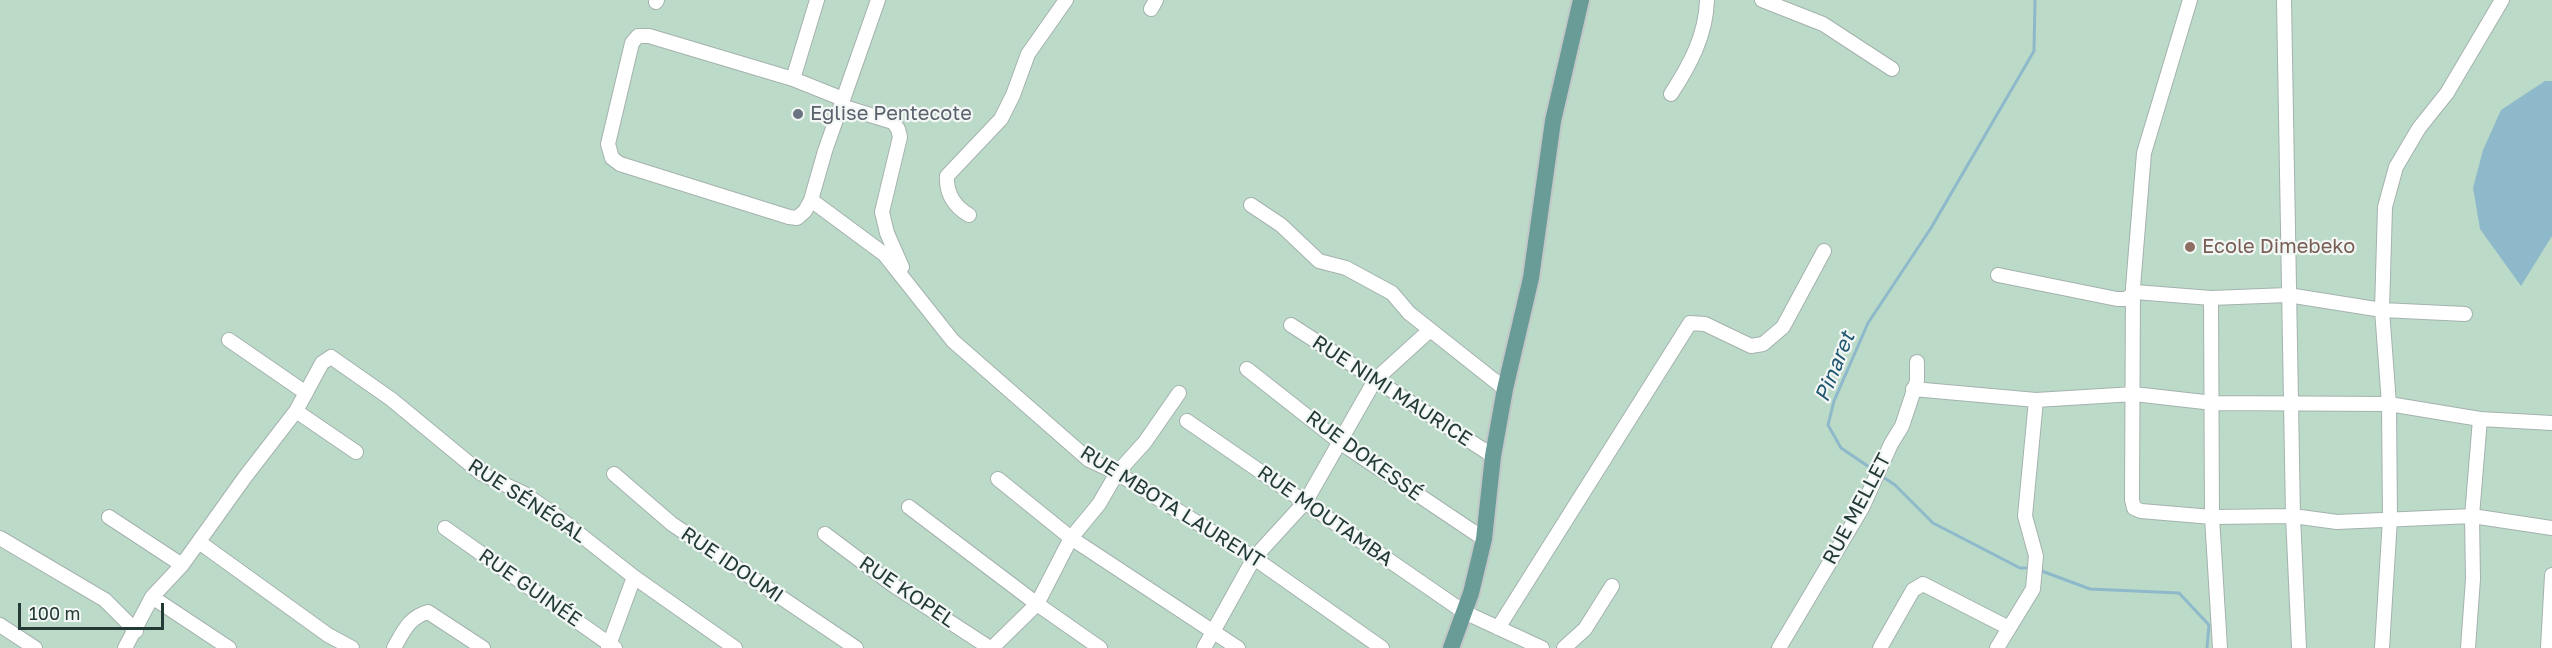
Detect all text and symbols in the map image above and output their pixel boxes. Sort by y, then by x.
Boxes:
place label: Eglise Pentecote [810,102,972,126]
marker: Eglise Pentecote [791,107,805,121]
place label: Ecole Dimebeko [2202,235,2355,259]
marker: Ecole Dimebeko [2183,240,2197,254]
water label: Pinaret [1810,329,1860,405]
street label: RUE NIMI MAURICE [1308,330,1476,452]
street label: RUE DOKESSÉ [1301,406,1427,506]
street label: RUE MBOTA LAURENT [1076,441,1268,573]
street label: RUE MELLET [1818,449,1896,569]
street label: RUE SÉNÉGAL [463,454,591,548]
street label: RUE MOUTAMBA [1253,460,1397,572]
street label: RUE IDOUMI [676,522,788,608]
street label: RUE GUINÉE [474,544,586,632]
street label: RUE KOPEL [855,551,959,633]
scale bar [21,591,166,629]
text: 100 m [29,602,80,624]

